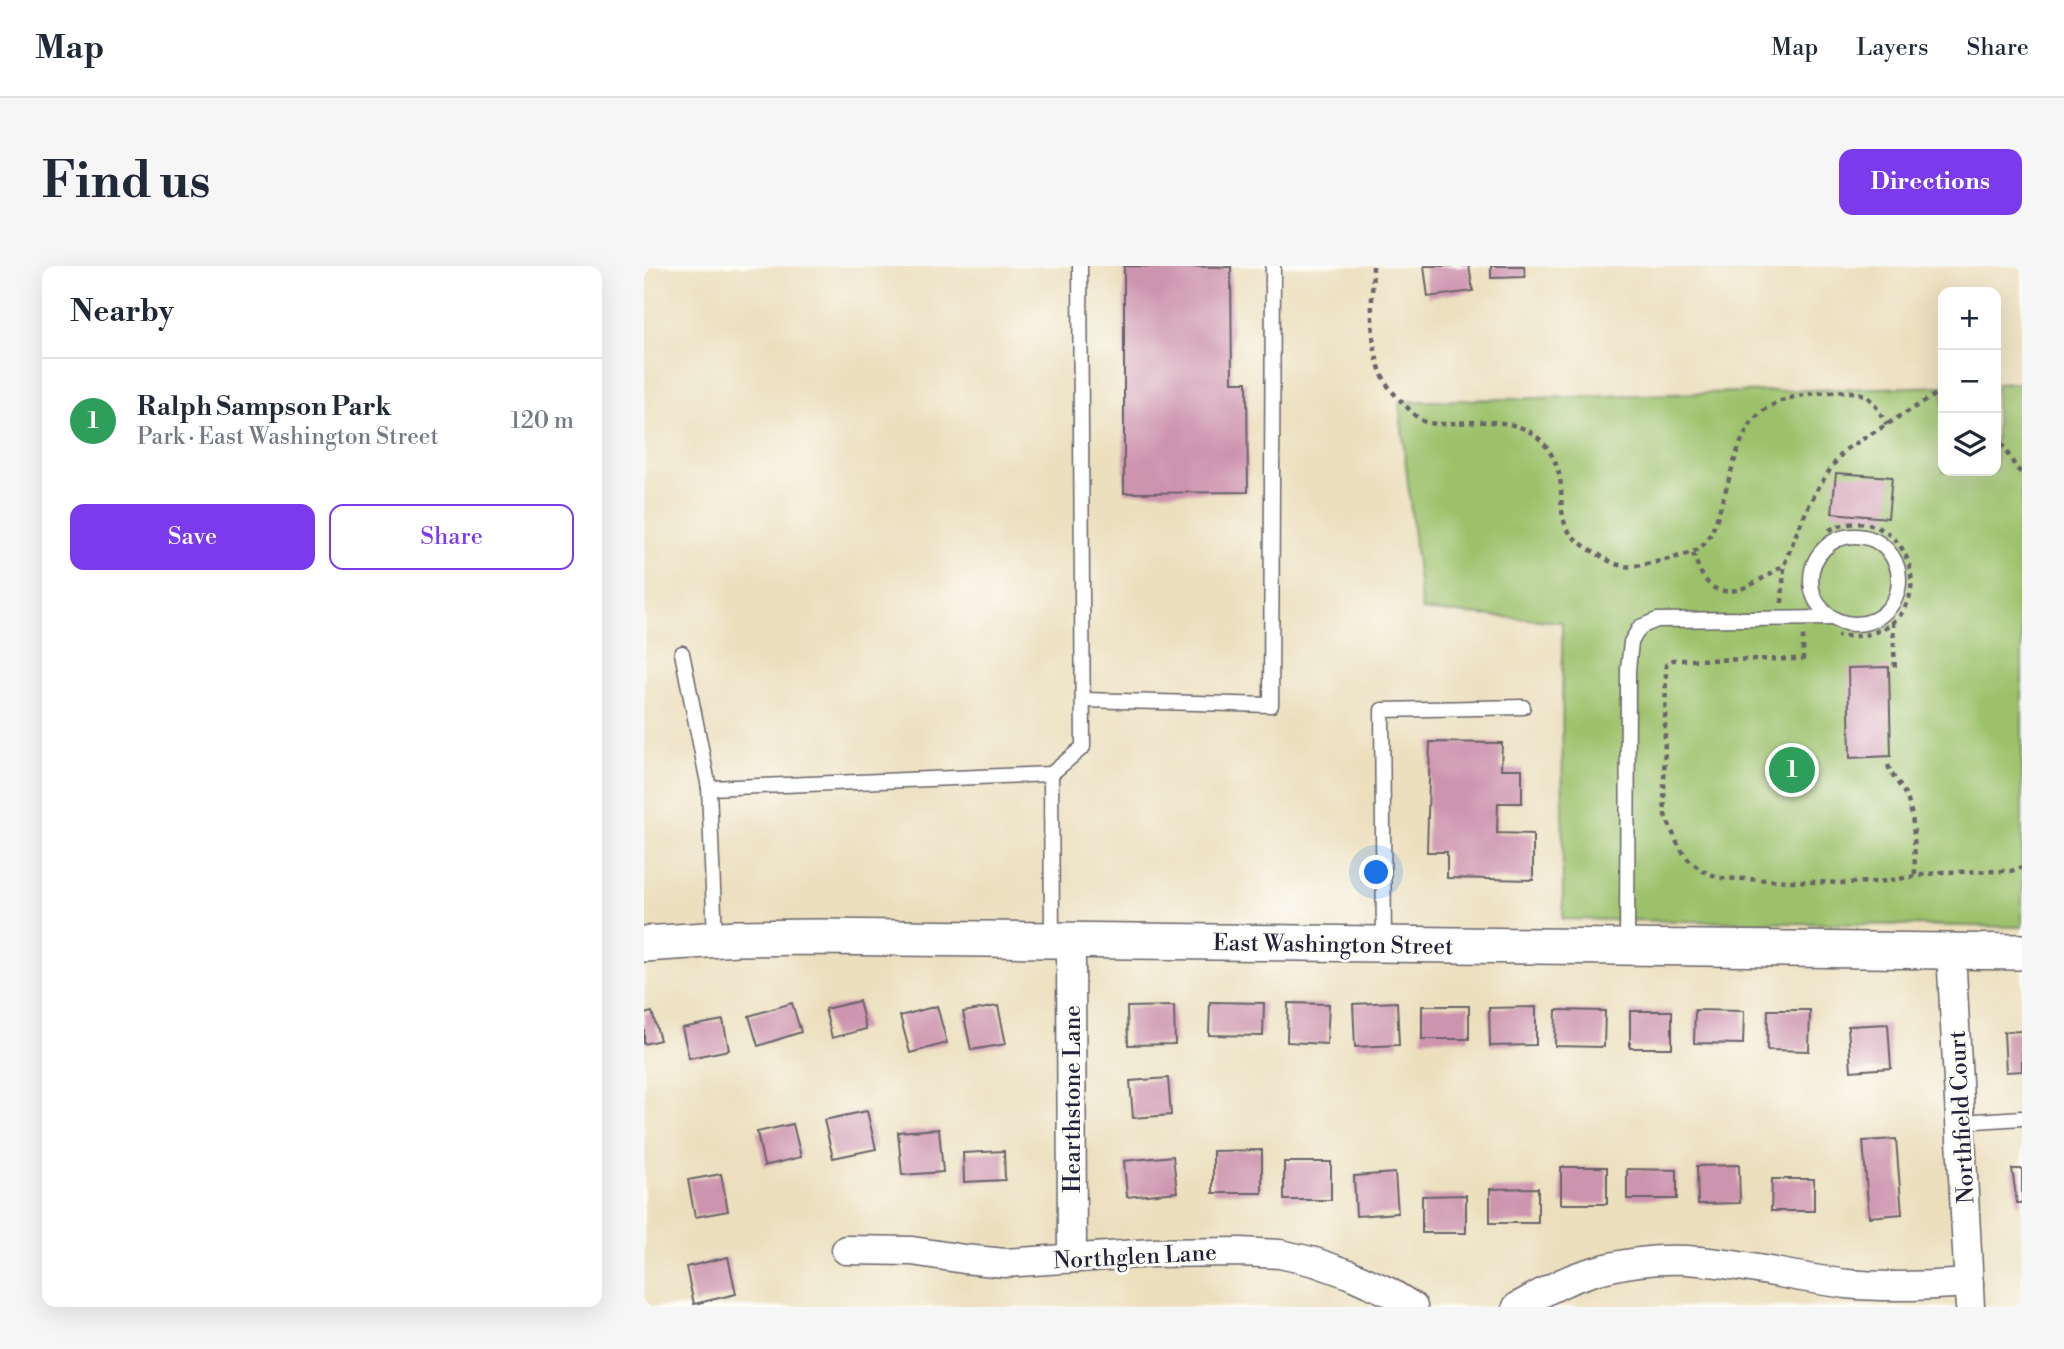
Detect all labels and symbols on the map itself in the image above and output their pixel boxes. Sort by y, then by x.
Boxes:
pin: 1 [1769,744,1815,796]
your location [1359,855,1393,889]
street label: East Washington Street [1213,929,1453,961]
street label: Hearthstone Lane [1059,1005,1087,1193]
street label: Northfield Court [1943,1030,1981,1204]
street label: Northglen Lane [1053,1239,1217,1275]

